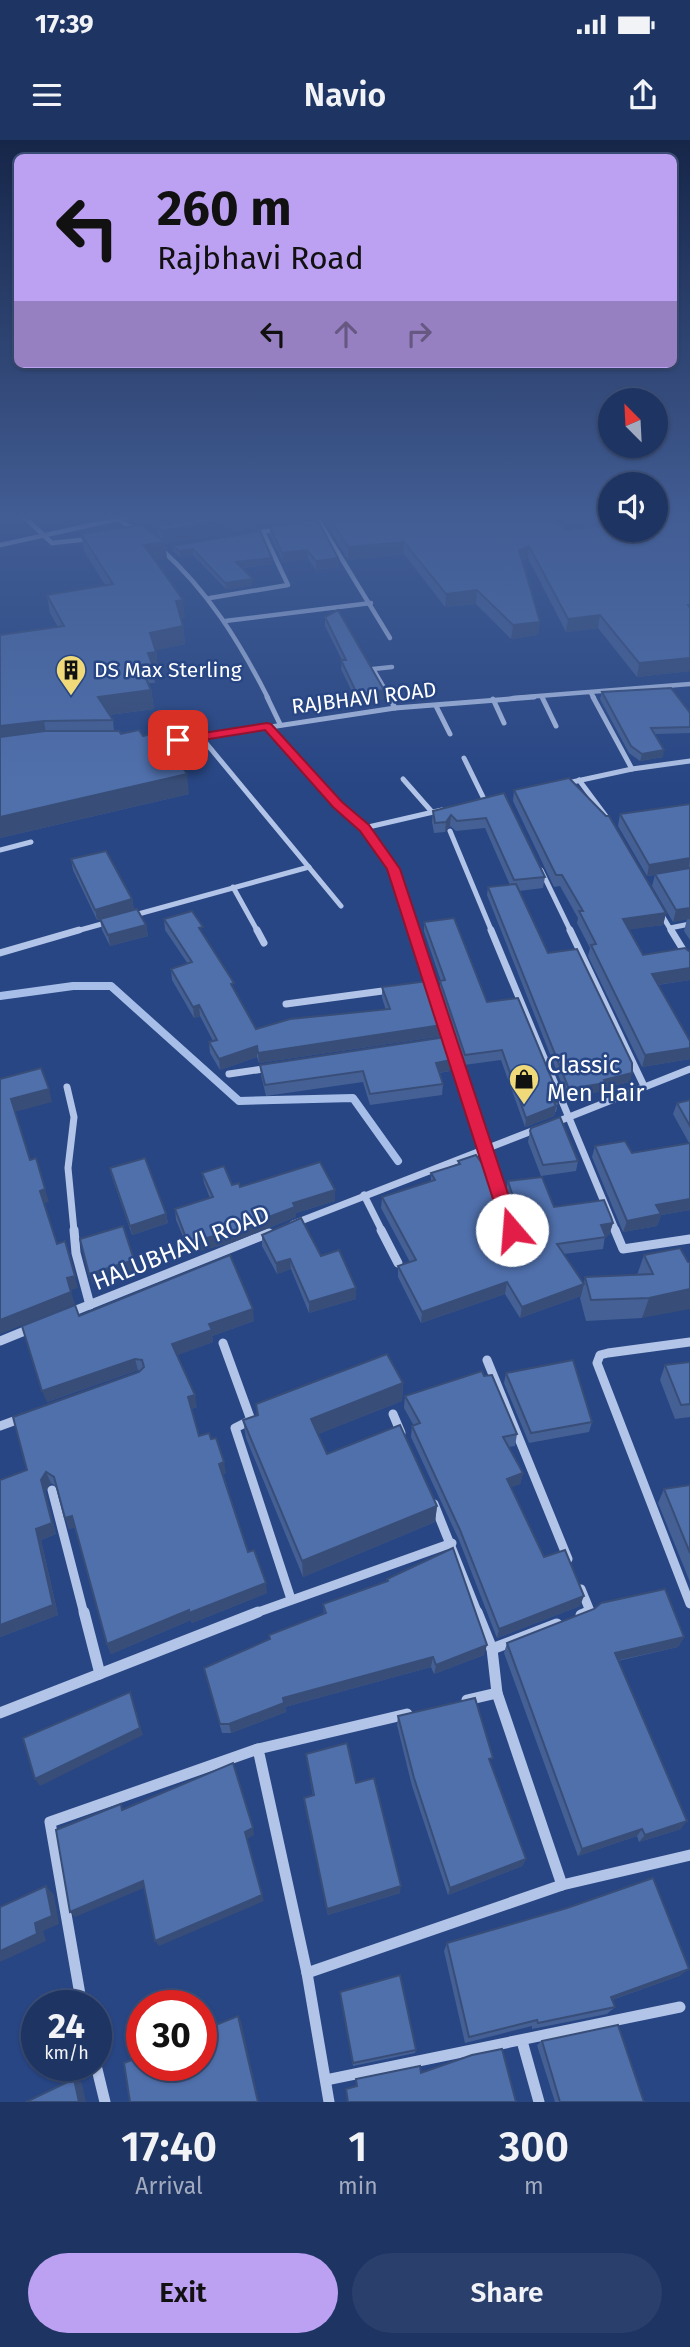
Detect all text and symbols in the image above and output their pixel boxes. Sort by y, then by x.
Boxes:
text: 17:39 [35,9,94,40]
icon: menu [28,76,66,114]
text: Navio [304,76,386,114]
icon: share [624,76,662,114]
text: 260 m [157,179,292,238]
icon: left [42,182,133,273]
text: Rajbhavi Road [157,239,364,277]
icon: left [254,315,292,353]
icon: ahead [327,315,365,353]
icon: right [400,315,438,353]
north arrow [598,388,668,458]
map controls [598,388,668,542]
button: sound [598,472,668,542]
building icon: DS Max Sterling [54,653,88,697]
place label: DS Max Sterling [94,657,242,683]
street label: RAJBHAVI ROAD [290,676,438,720]
pin [148,710,208,770]
icon: arrive [159,721,197,759]
place label: Classic Men Hair [547,1051,645,1107]
shop icon: Classic Men Hair [507,1062,541,1106]
position arrow [475,1193,549,1267]
street label: HALUBHAVI ROAD [88,1200,274,1296]
speed limit sign: 30 [126,1990,217,2081]
text: 24 [48,2005,85,2047]
text: km/h [44,2042,89,2064]
text: 17:40 [121,2122,217,2172]
text: 1 [348,2122,368,2172]
text: 300 [499,2122,569,2172]
text: Arrival [135,2172,203,2200]
text: min [338,2172,378,2200]
text: m [524,2172,544,2200]
button: Exit [28,2253,338,2333]
button: Share [352,2253,662,2333]

